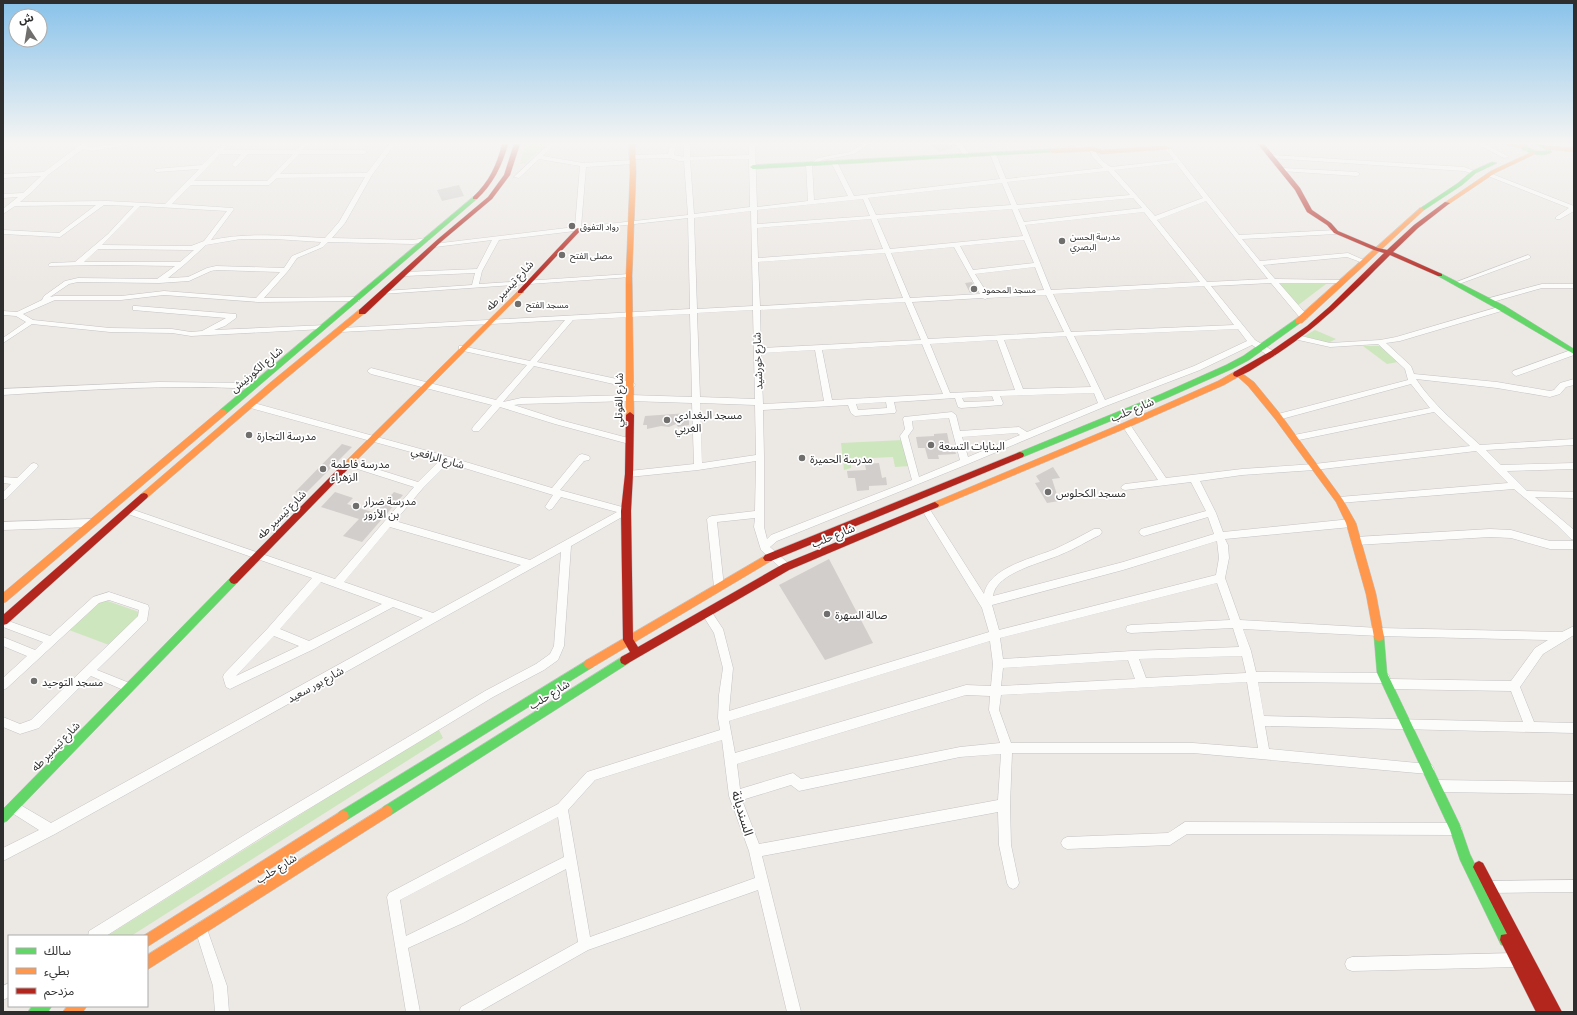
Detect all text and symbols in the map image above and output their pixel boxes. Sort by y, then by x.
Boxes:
north arrow [8,8,48,48]
text: ش [17,9,35,27]
place label: رواد التفوق [580,220,619,233]
marker: رواد التفوق [567,221,577,231]
place label: مدرسة الحسن البصري [1070,230,1120,254]
marker: مدرسة الحسن البصري [1057,236,1067,246]
place label: مصلى الفتح [570,249,613,263]
marker: مصلى الفتح [557,250,567,260]
street label: شارع تيسير طه [482,256,537,314]
place label: مسجد المحمود [982,283,1036,296]
marker: مسجد المحمود [969,284,979,294]
place label: مسجد الفتح [526,298,569,312]
marker: مسجد الفتح [513,299,523,309]
street label: شارع خورشيد [748,332,767,390]
street label: شارع الكورنيش [226,342,287,396]
street label: شارع القوتلي [610,372,629,427]
street label: شارع حلب [1108,393,1157,426]
place label: مسجد البغدادي الغربي [675,407,742,437]
marker: مسجد البغدادي الغربي [662,415,672,425]
place label: مدرسة التجارة [257,428,317,443]
marker: مدرسة التجارة [244,430,254,440]
place label: البنايات التسعة [939,438,1005,453]
marker: البنايات التسعة [926,440,936,450]
street label: شارع الرافعي [409,442,467,474]
place label: مدرسة الحميرة [810,451,873,466]
marker: مدرسة الحميرة [797,453,807,463]
place label: مدرسة فاطمة الزهراء [331,456,390,484]
marker: مدرسة فاطمة الزهراء [318,464,328,474]
place label: مسجد الكحلوس [1056,485,1126,500]
street label: شارع تيسير طه [253,486,310,543]
marker: مسجد الكحلوس [1043,487,1053,497]
place label: مدرسة ضرار بن الأزور [363,493,416,521]
marker: مدرسة ضرار بن الأزور [351,501,361,511]
street label: شارع حلب [809,519,858,551]
place label: صالة السهرة [835,607,887,622]
marker: صالة السهرة [822,609,832,619]
street label: شارع بور سعيد [284,662,347,707]
place label: مسجد التوحيد [42,674,104,689]
street label: شارع حلب [526,675,573,713]
marker: مسجد التوحيد [29,676,39,686]
street label: شارع تيسير طه [27,718,84,775]
street label: السنديانة [728,788,758,838]
street label: شارع حلب [253,849,300,887]
legend [8,935,148,1007]
text: سالك [44,942,71,959]
text: بطيء [44,962,70,981]
text: مزدحم [44,982,74,1000]

